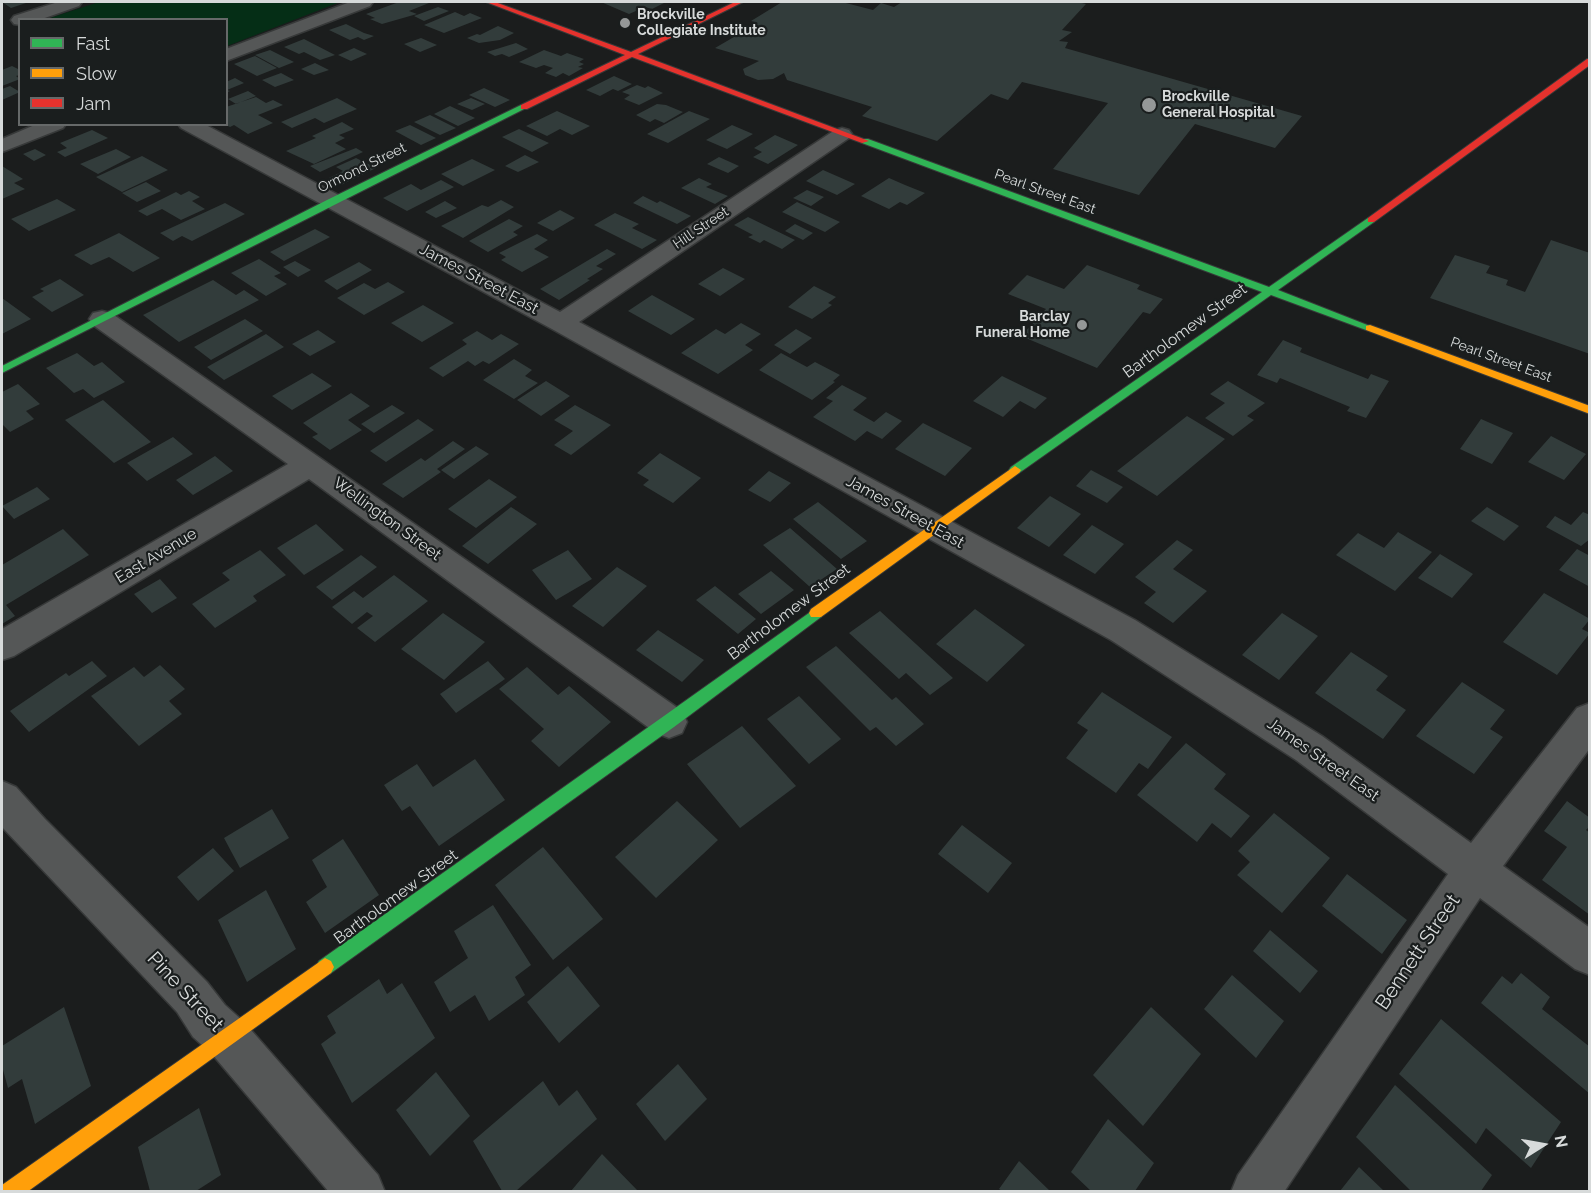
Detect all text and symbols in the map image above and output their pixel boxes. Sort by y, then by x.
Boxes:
place label: Brockville Collegiate Institute [637,7,766,40]
marker: Brockville Collegiate Institute [618,16,632,30]
legend [18,18,228,126]
text: Fast [76,33,110,54]
text: Slow [76,63,117,84]
place label: Brockville General Hospital [1162,89,1275,122]
text: Jam [76,93,111,114]
marker: Brockville General Hospital [1140,96,1158,114]
street label: Ormond Street [315,139,409,197]
street label: Pearl Street East [992,166,1098,218]
street label: Hill Street [670,203,732,253]
street label: James Street East [416,240,542,318]
street label: Bartholomew Street [1119,280,1251,382]
place label: Barclay Funeral Home [975,309,1070,342]
marker: Barclay Funeral Home [1075,318,1089,332]
street label: Pearl Street East [1448,334,1554,386]
street label: James Street East [843,472,967,552]
street label: Wellington Street [329,473,445,565]
street label: East Avenue [112,524,200,588]
street label: Bartholomew Street [724,560,854,664]
street label: James Street East [1263,714,1383,806]
street label: Bartholomew Street [330,846,462,948]
street label: Bennett Street [1371,890,1465,1014]
street label: Pine Street [142,947,228,1037]
north arrow [1513,1115,1573,1175]
text: N [1551,1134,1572,1149]

